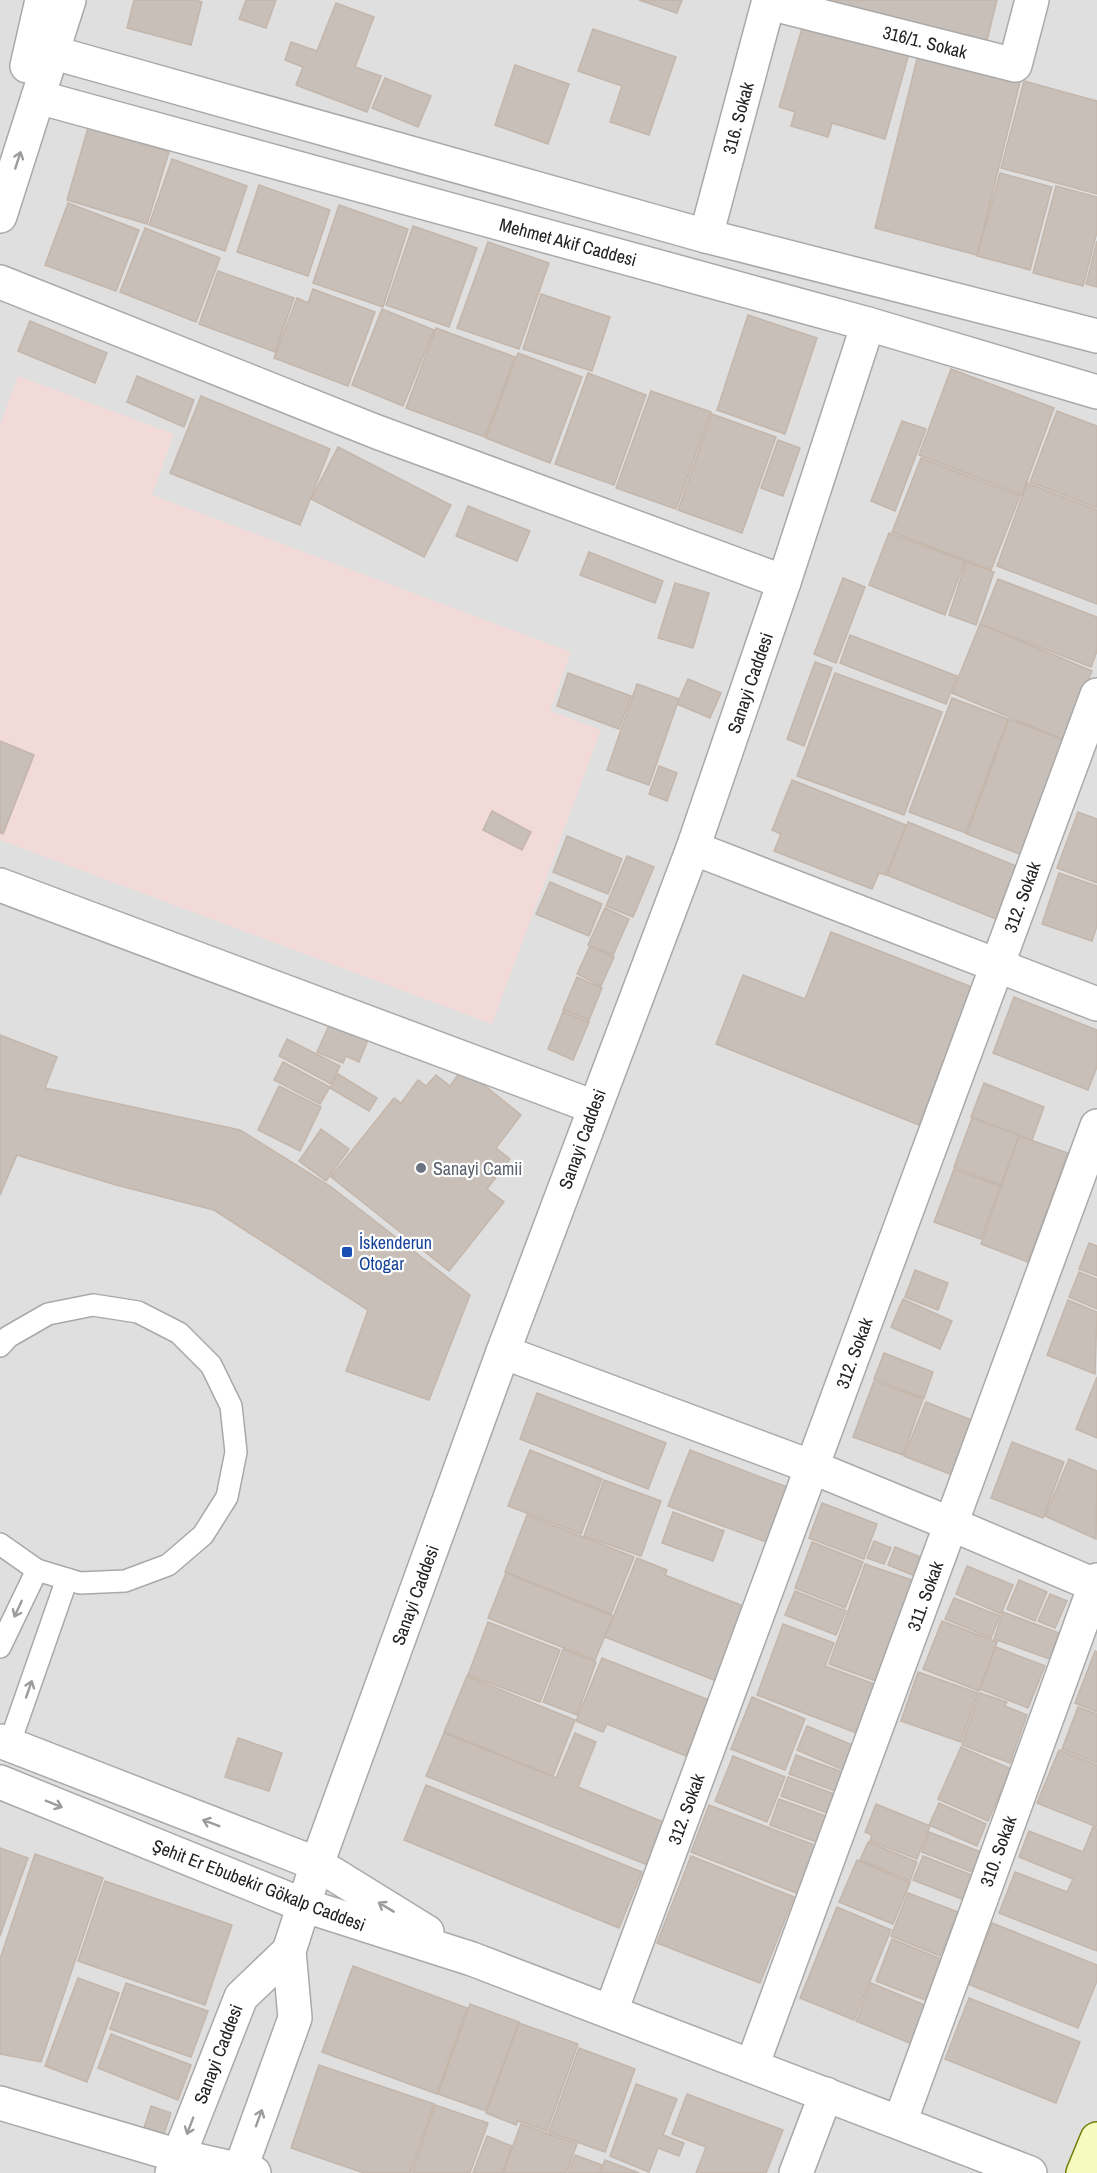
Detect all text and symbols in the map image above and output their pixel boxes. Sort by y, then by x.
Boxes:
street label: 316/1. Sokak [880,19,970,65]
street label: 316. Sokak [716,79,760,157]
one-way arrow [13,151,24,170]
street label: Mehmet Akif Caddesi [497,212,639,272]
street label: Sanayi Caddesi [721,629,779,737]
street label: 312. Sokak [998,857,1047,936]
street label: Sanayi Caddesi [552,1085,612,1193]
place label: Sanayi Camii [433,1156,522,1181]
marker: Sanayi Camii [414,1161,428,1175]
place label: İskenderun Otogar [359,1230,432,1276]
marker: İskenderun Otogar [340,1245,354,1259]
street label: 312. Sokak [830,1313,879,1392]
street label: Sanayi Caddesi [385,1541,445,1649]
street label: 311. Sokak [901,1557,949,1634]
one-way arrow [12,1599,24,1617]
one-way arrow [24,1680,35,1699]
street label: 312. Sokak [662,1769,711,1848]
one-way arrow [44,1799,63,1810]
street label: 310. Sokak [974,1811,1023,1890]
one-way arrow [202,1817,221,1828]
street label: Şehit Er Ebubekir Gökalp Caddesi [149,1833,369,1937]
one-way arrow [378,1900,395,1912]
street label: Sanayi Caddesi [188,2000,248,2108]
one-way arrow [254,2109,265,2128]
one-way arrow [184,2117,195,2135]

